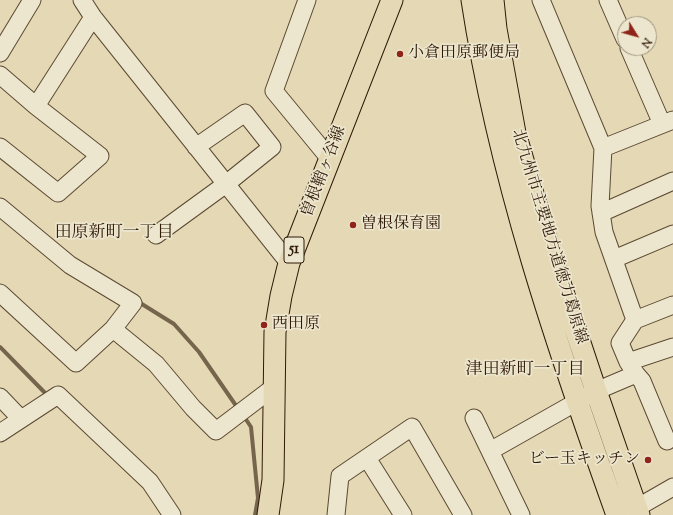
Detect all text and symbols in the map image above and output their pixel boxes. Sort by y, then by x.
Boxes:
north arrow [617,16,657,56]
text: N [637,34,655,51]
place label: 小倉田原郵便局 [408,44,520,64]
marker: 小倉田原郵便局 [395,49,405,59]
street label: 曽根鞘ヶ谷線 [299,124,351,220]
street label: 北九州市主要地方道徳力葛原線 [506,127,590,347]
place label: 曽根保育園 [361,215,441,235]
marker: 曽根保育園 [348,220,358,230]
district label: 田原新町一丁目 [55,224,173,244]
road number: 51 [284,237,304,263]
place label: 西田原 [272,315,320,335]
marker: 西田原 [259,320,269,330]
district label: 津田新町一丁目 [466,361,584,381]
place label: ビー玉キッチン [529,450,640,470]
marker: ビー玉キッチン [643,455,653,465]

